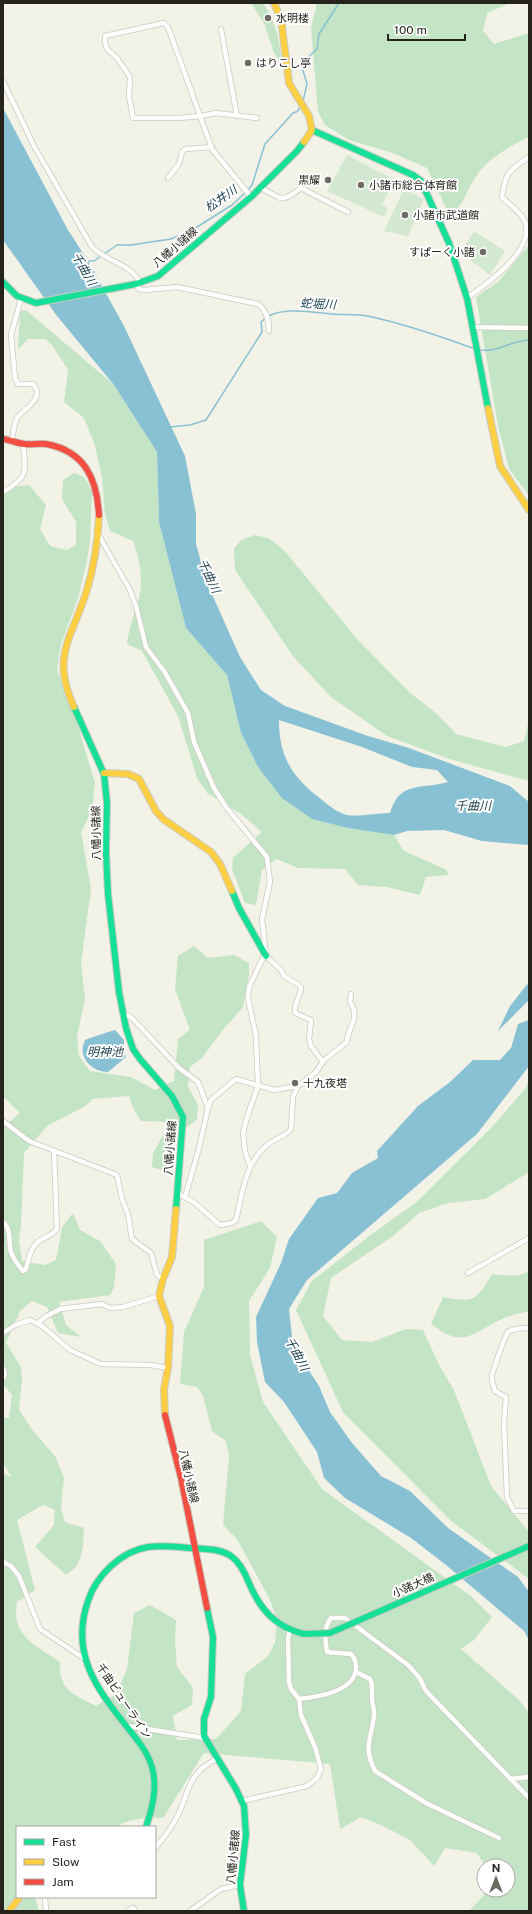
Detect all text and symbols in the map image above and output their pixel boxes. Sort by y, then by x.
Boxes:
place label: 水明楼 [276,12,309,24]
marker: 水明楼 [263,13,273,23]
scale bar [388,16,465,42]
text: 100 m [394,23,427,37]
place label: はりこし亭 [256,57,311,69]
marker: はりこし亭 [243,58,253,68]
place label: 黒耀 [298,174,320,186]
marker: 黒耀 [323,175,333,185]
place label: 小諸市総合体育館 [369,179,457,191]
marker: 小諸市総合体育館 [356,180,366,190]
water label: 松井川 [202,182,241,215]
place label: 小諸市武道館 [413,209,479,221]
marker: 小諸市武道館 [400,210,410,220]
street label: 八幡小諸線 [150,224,200,270]
place label: すぱーく小諸 [409,246,475,258]
marker: すぱーく小諸 [478,247,488,257]
water label: 千曲川 [69,250,100,290]
water label: 蛇堀川 [300,296,338,312]
water label: 千曲川 [195,557,224,597]
water label: 千曲川 [455,799,493,813]
street label: 八幡小諸線 [90,805,102,861]
water label: 明神池 [87,1045,124,1059]
place label: 十九夜塔 [303,1077,347,1089]
marker: 十九夜塔 [290,1078,300,1088]
street label: 八幡小諸線 [162,1120,178,1176]
water label: 千曲川 [282,1335,313,1375]
street label: 八幡小諸線 [177,1448,201,1504]
street label: 小諸大橋 [390,1571,436,1599]
street label: 千曲ビューライン [94,1661,154,1741]
legend [16,1826,156,1898]
street label: 八幡小諸線 [225,1829,241,1885]
text: Fast [52,1835,77,1849]
text: Slow [52,1855,80,1869]
north arrow [476,1858,516,1898]
text: N [492,1862,500,1874]
text: Jam [52,1875,74,1889]

